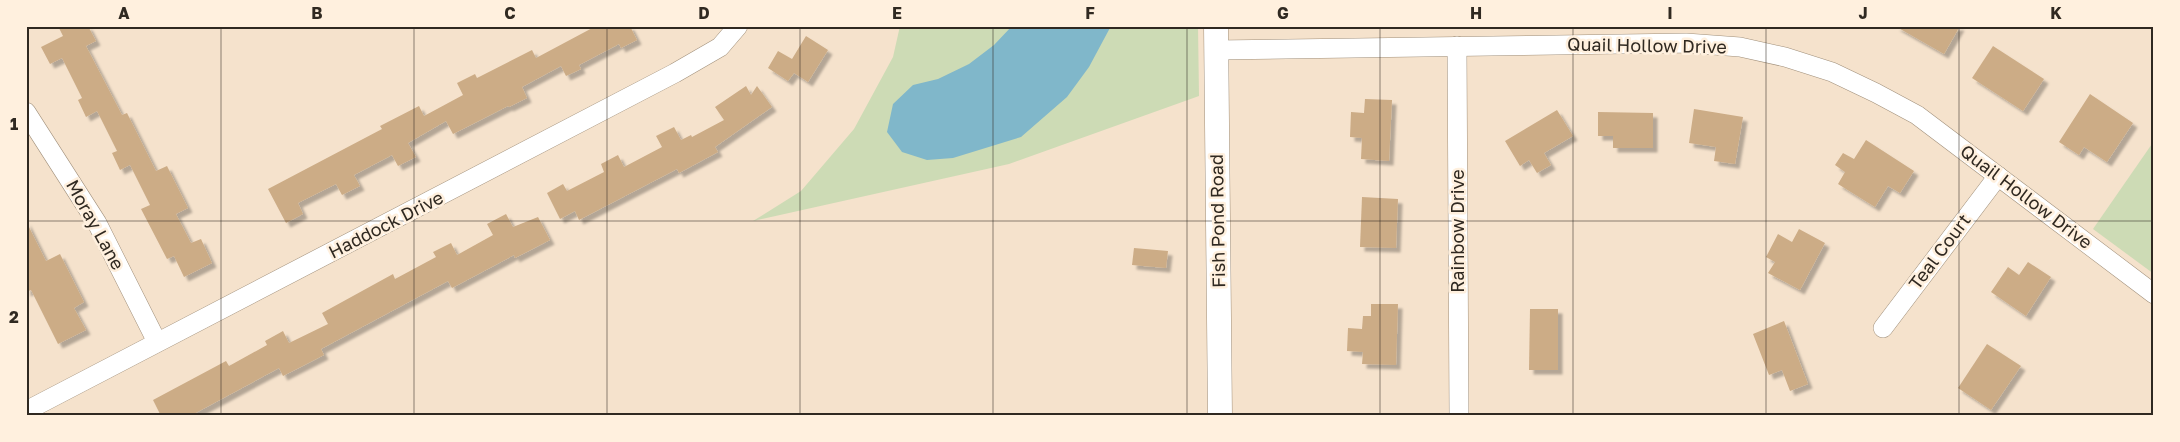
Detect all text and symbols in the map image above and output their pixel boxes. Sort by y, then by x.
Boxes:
text: A [118,3,130,23]
text: B [311,3,323,23]
text: C [504,3,516,23]
text: D [698,3,710,23]
text: E [892,3,902,23]
text: F [1085,3,1095,23]
text: G [1277,3,1289,23]
text: H [1470,3,1482,23]
text: I [1667,3,1673,23]
text: J [1858,3,1868,23]
text: K [2050,3,2062,23]
street label: Quail Hollow Drive [1567,33,1727,57]
text: 1 [10,114,18,134]
street label: Quail Hollow Drive [1956,139,2097,253]
street label: Fish Pond Road [1205,154,1229,288]
street label: Rainbow Drive [1446,169,1468,293]
street label: Moray Lane [62,176,130,273]
street label: Haddock Drive [324,186,447,262]
street label: Teal Court [1904,209,1975,294]
text: 2 [9,307,19,327]

